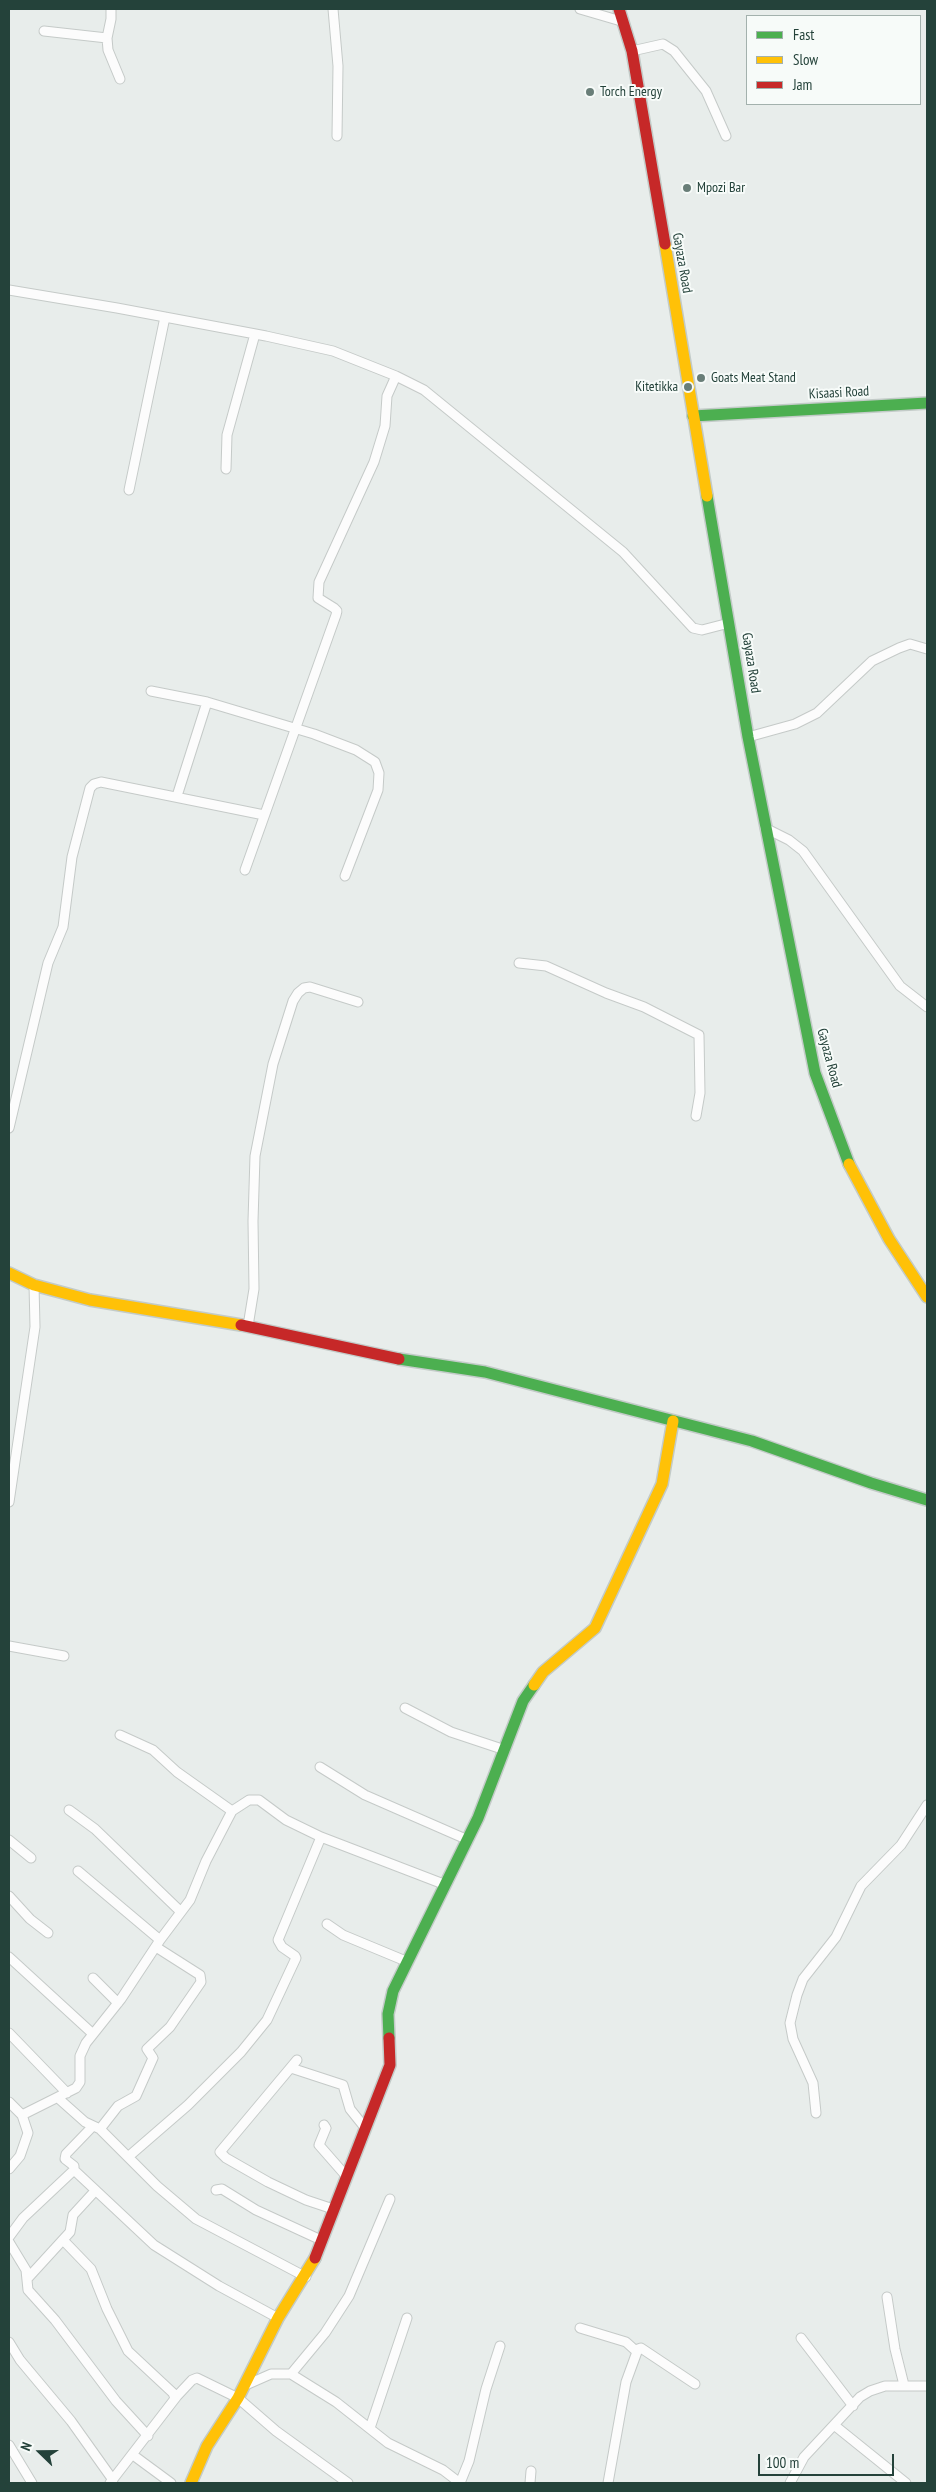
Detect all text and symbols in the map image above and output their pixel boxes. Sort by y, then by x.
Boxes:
legend [746,15,921,105]
text: Fast [793,25,814,44]
text: Slow [793,50,818,69]
text: Jam [793,75,812,94]
place label: Torch Energy [600,84,662,100]
marker: Torch Energy [584,86,596,98]
place label: Mpozi Bar [697,180,745,196]
marker: Mpozi Bar [681,182,693,194]
street label: Gayaza Road [668,232,696,294]
place label: Goats Meat Stand [711,370,796,386]
marker: Goats Meat Stand [695,372,707,384]
place label: Kitetikka [635,379,678,395]
marker: Kitetikka [682,381,694,393]
street label: Kisaasi Road [808,383,870,403]
street label: Gayaza Road [738,632,764,694]
street label: Gayaza Road [813,1026,845,1090]
north arrow [15,2427,65,2477]
text: N [16,2440,36,2453]
scale bar [761,2444,897,2476]
text: 100 m [766,2453,799,2472]

